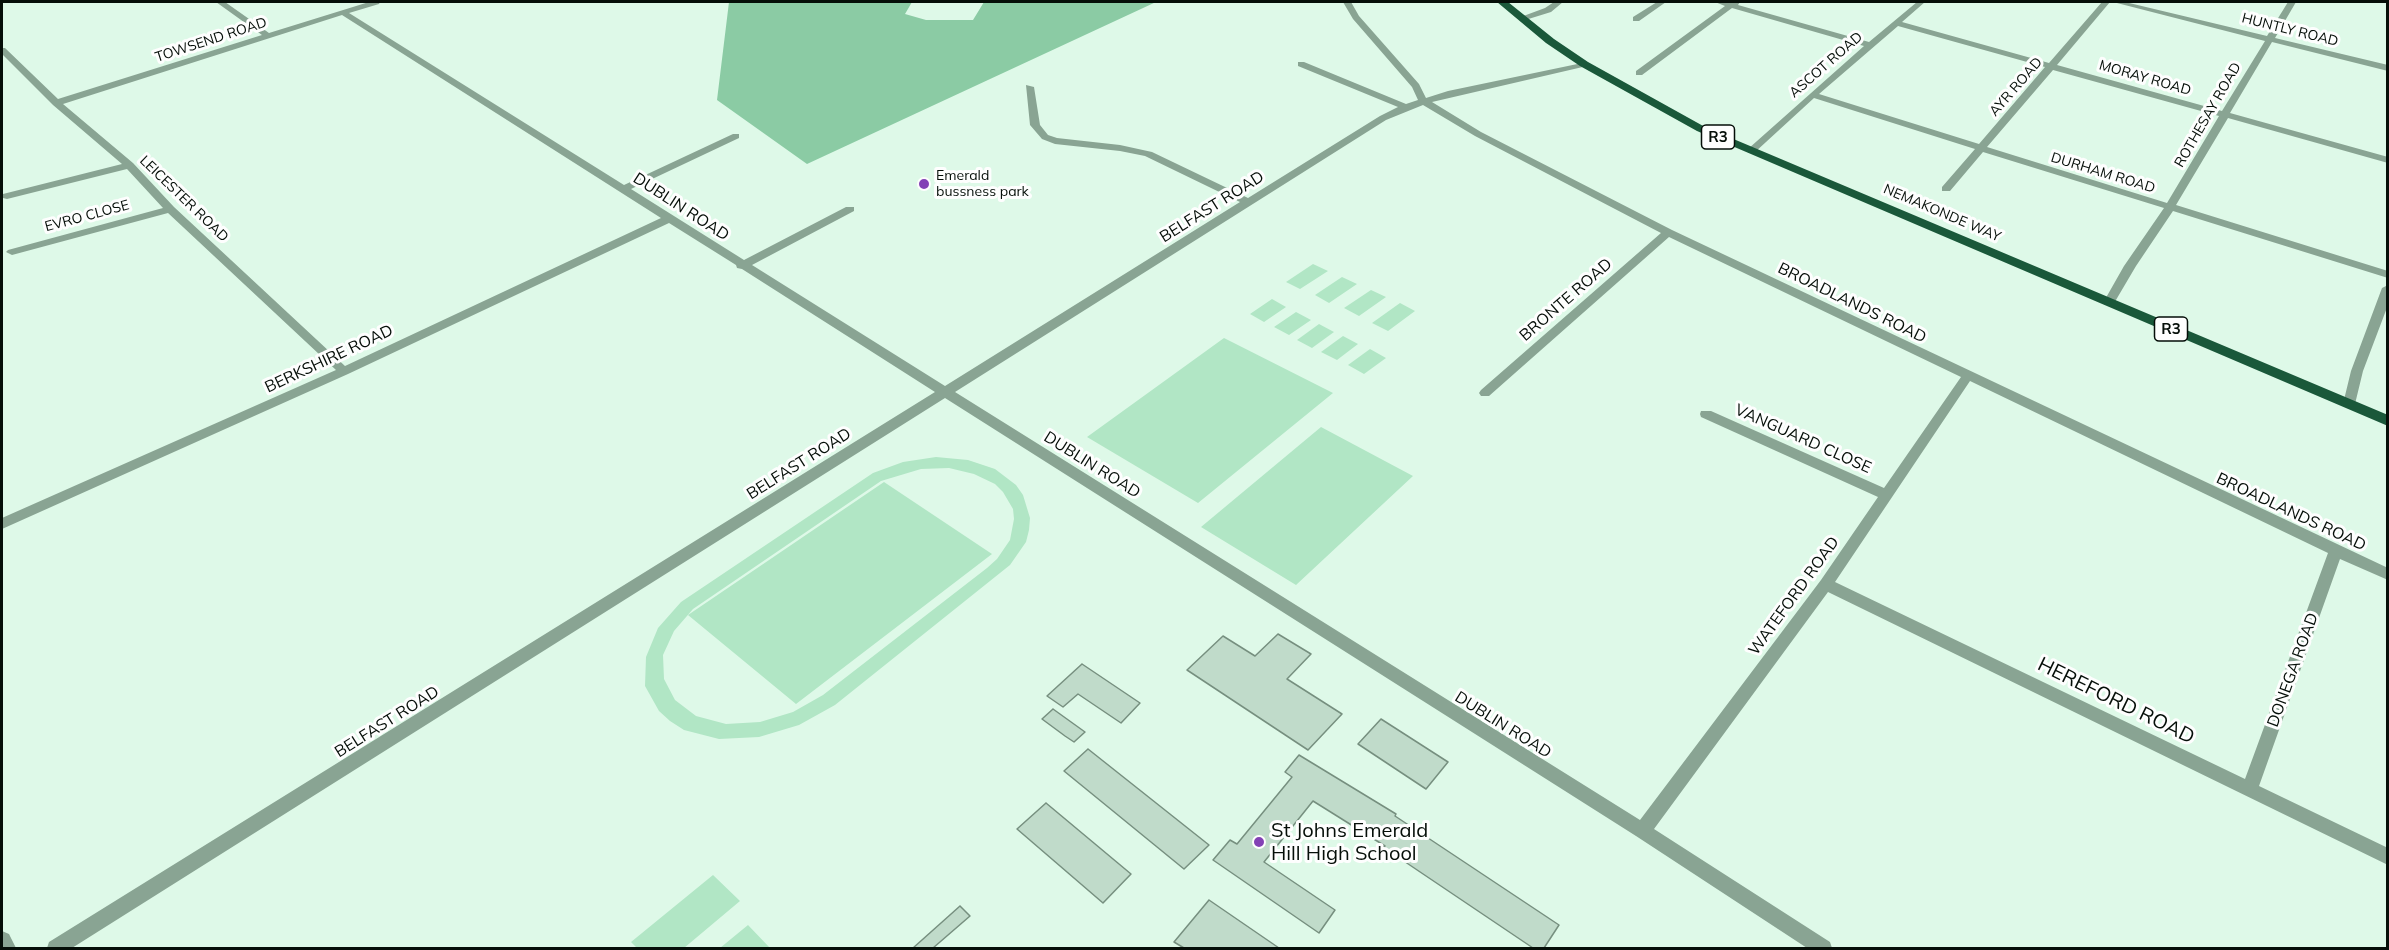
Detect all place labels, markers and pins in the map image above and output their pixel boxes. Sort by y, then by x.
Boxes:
place label: Emerald bussness park [936,168,1029,200]
marker: Emerald bussness park [917,177,931,191]
place label: St Johns Emerald Hill High School [1271,819,1428,866]
marker: St Johns Emerald Hill High School [1252,835,1266,849]

